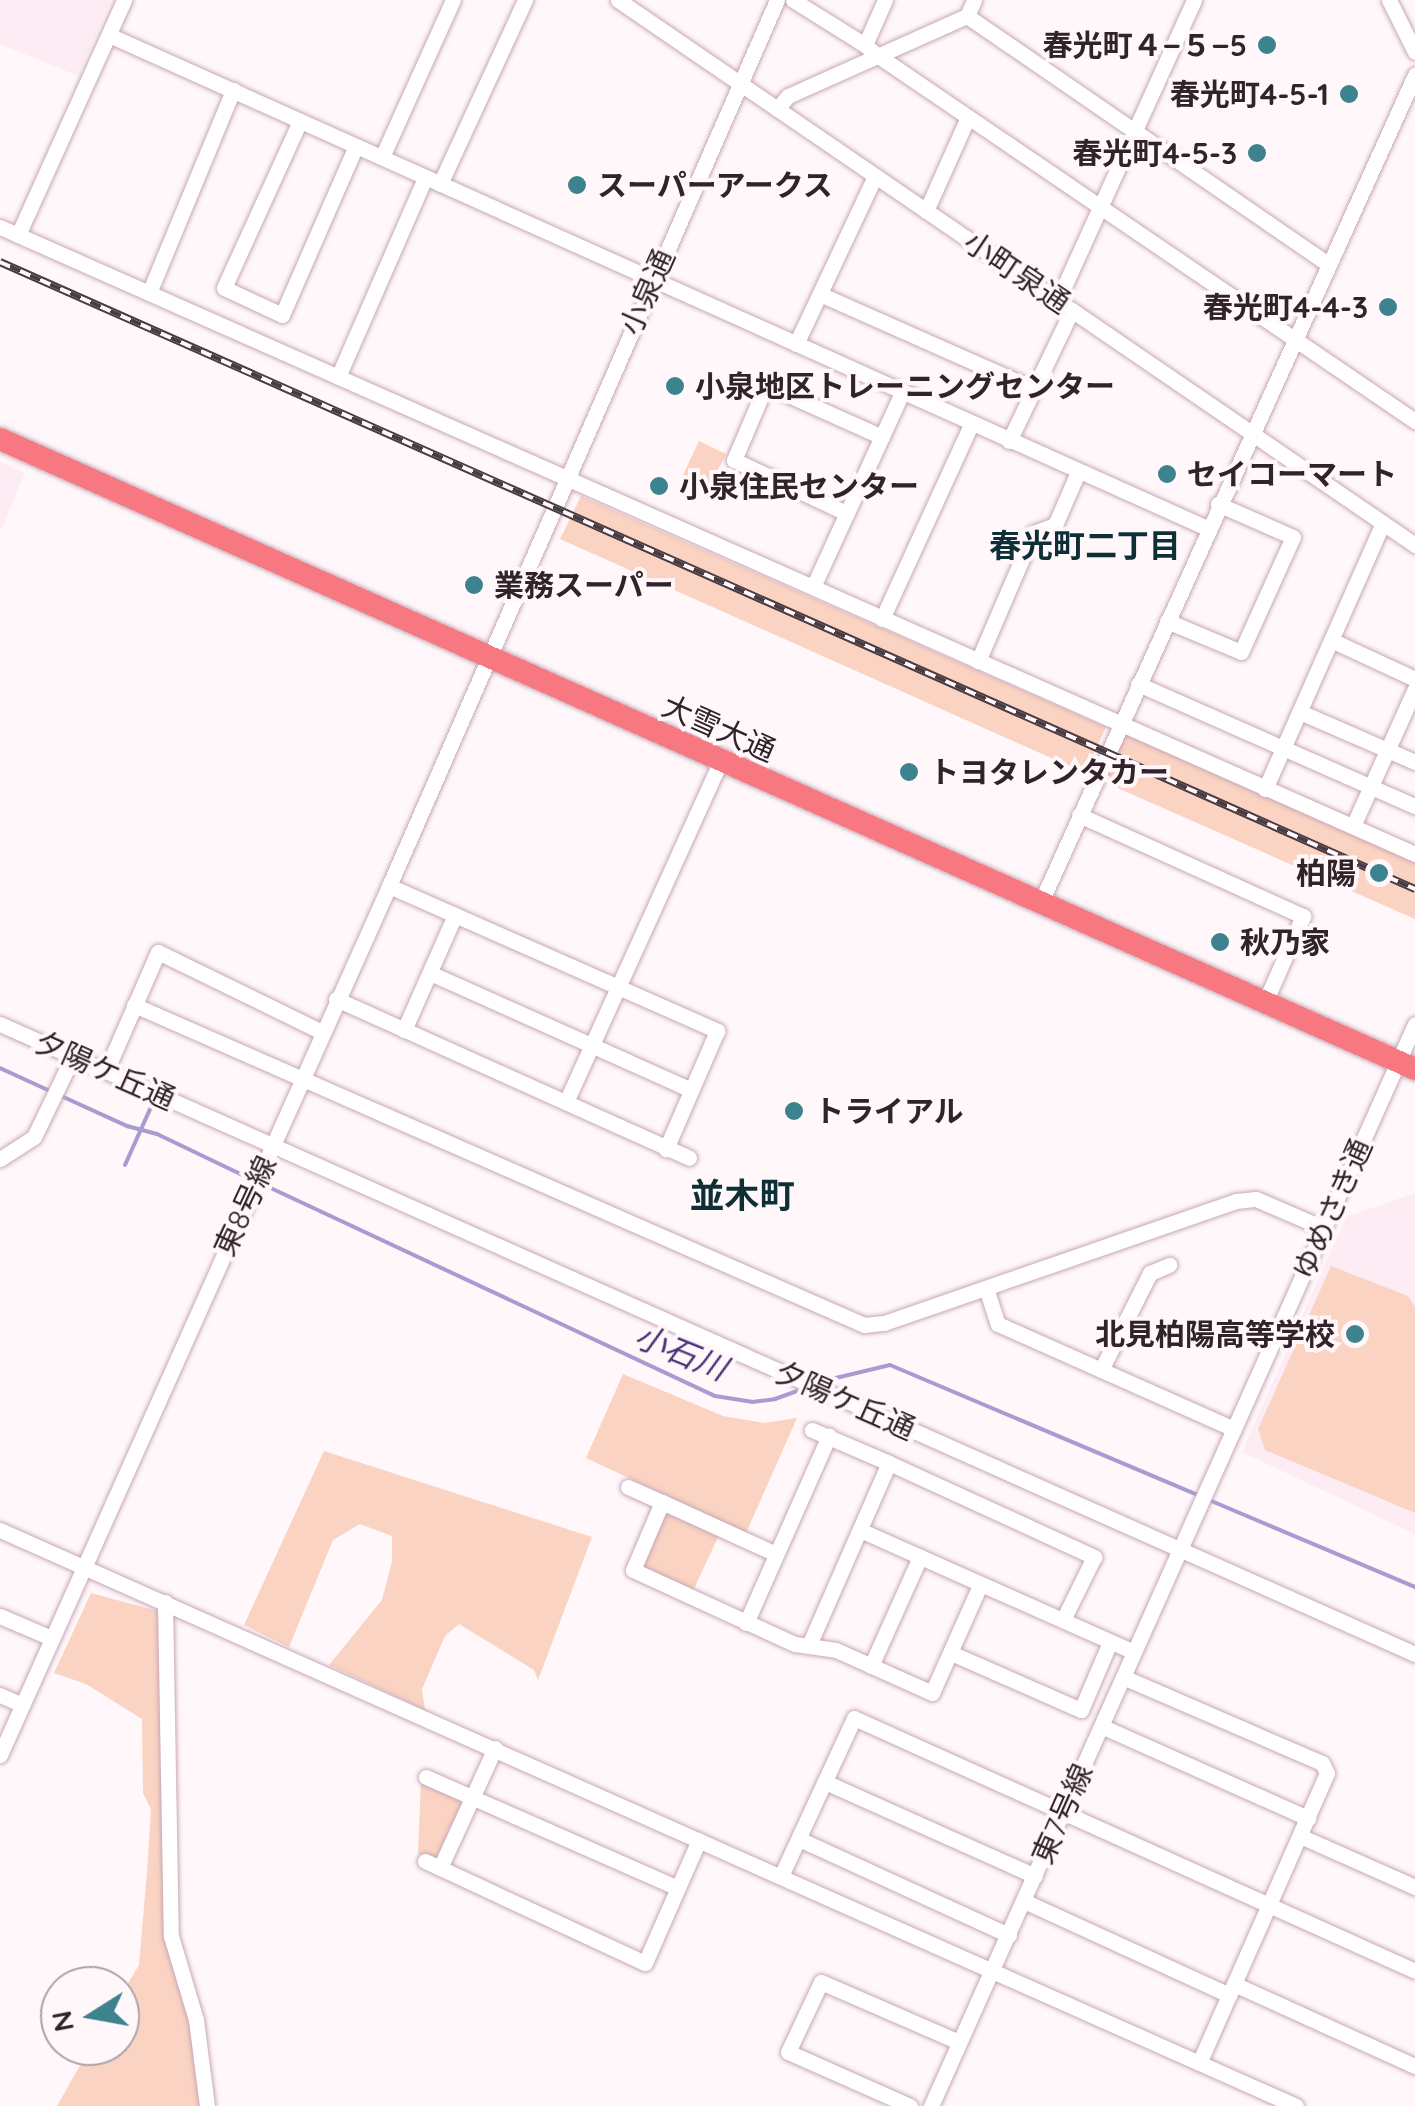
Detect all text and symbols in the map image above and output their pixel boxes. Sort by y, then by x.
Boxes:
place label: 春光町４−５−5 [1043,27,1247,63]
marker: 春光町４−５−5 [1256,34,1278,56]
place label: 春光町4-5-1 [1170,76,1329,112]
marker: 春光町4-5-1 [1338,83,1360,105]
place label: 春光町4-5-3 [1072,135,1237,171]
marker: 春光町4-5-3 [1246,142,1268,164]
place label: スーパーアークス [597,167,835,203]
marker: スーパーアークス [566,174,588,196]
street label: 小町泉通 [957,224,1077,320]
street label: 小泉通 [612,244,682,340]
place label: 春光町4-4-3 [1203,289,1368,325]
marker: 春光町4-4-3 [1377,296,1399,318]
place label: 小泉地区トレーニングセンター [695,368,1115,404]
marker: 小泉地区トレーニングセンター [664,375,686,397]
place label: セイコーマート [1187,456,1397,492]
marker: セイコーマート [1156,463,1178,485]
place label: 小泉住民センター [679,468,919,504]
marker: 小泉住民センター [648,475,670,497]
district label: 春光町二丁目 [989,526,1181,564]
place label: 業務スーパー [494,567,674,603]
marker: 業務スーパー [463,574,485,596]
street label: 大雪大通 [657,687,781,769]
place label: トヨタレンタカー [929,754,1169,790]
marker: トヨタレンタカー [898,761,920,783]
place label: 柏陽 [1296,855,1356,891]
marker: 柏陽 [1366,860,1392,886]
place label: 秋乃家 [1240,924,1330,960]
marker: 秋乃家 [1209,931,1231,953]
street label: 夕陽ケ丘通 [29,1023,181,1117]
place label: トライアル [814,1093,964,1129]
marker: トライアル [783,1100,805,1122]
street label: ゆめさき通 [1285,1133,1379,1285]
street label: 東8号線 [206,1150,284,1262]
district label: 並木町 [690,1174,794,1216]
water label: 小石川 [629,1316,733,1388]
place label: 北見柏陽高等学校 [1095,1316,1335,1352]
marker: 北見柏陽高等学校 [1344,1323,1366,1345]
street label: 夕陽ケ丘通 [769,1353,921,1447]
street label: 東7号線 [1024,1759,1100,1869]
north arrow [40,1966,140,2066]
text: N [43,2008,81,2035]

